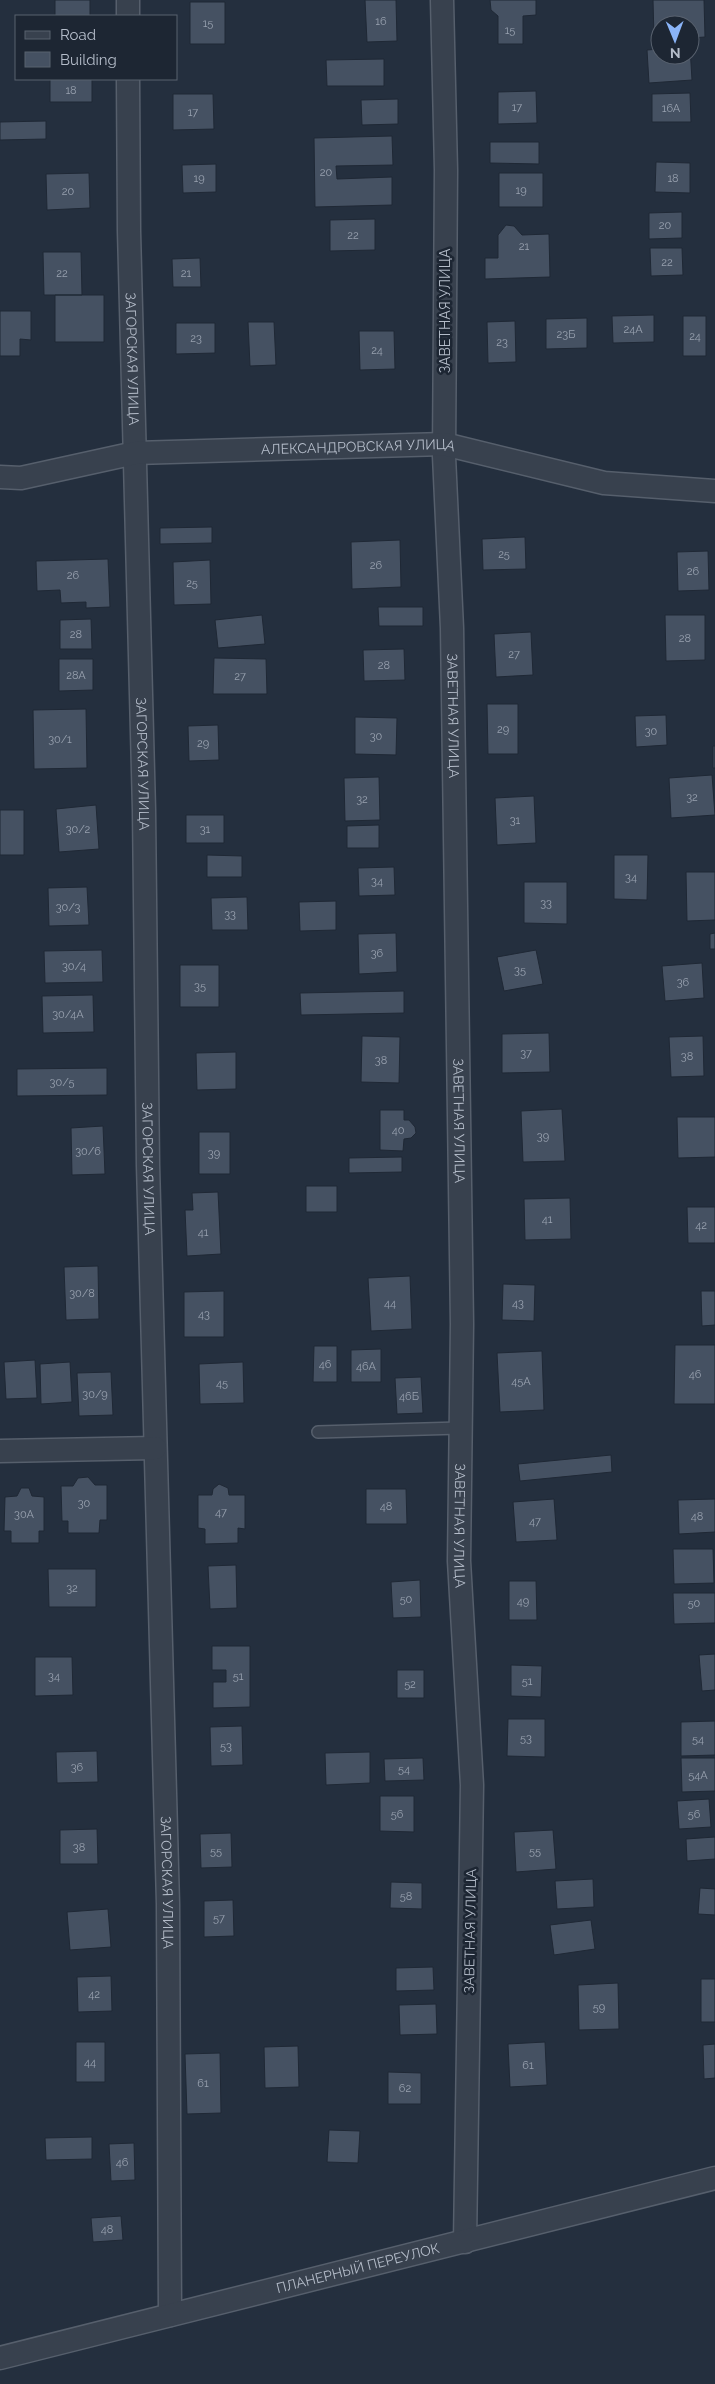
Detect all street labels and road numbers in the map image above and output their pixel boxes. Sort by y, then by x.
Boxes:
street label: ЗАВЕТНАЯ УЛИЦА [437,248,453,373]
street label: ЗАГОРСКАЯ УЛИЦА [123,292,142,426]
street label: АЛЕКСАНДРОВСКАЯ УЛИЦА [261,436,457,457]
street label: ЗАВЕТНАЯ УЛИЦА [444,653,462,779]
street label: ЗАГОРСКАЯ УЛИЦА [133,697,152,831]
street label: ЗАВЕТНАЯ УЛИЦА [450,1058,468,1184]
street label: ЗАГОРСКАЯ УЛИЦА [139,1102,158,1236]
street label: ЗАВЕТНАЯ УЛИЦА [451,1463,469,1589]
street label: ЗАГОРСКАЯ УЛИЦА [158,1816,176,1950]
street label: ЗАВЕТНАЯ УЛИЦА [461,1868,479,1993]
street label: ПЛАНЕРНЫЙ ПЕРЕУЛОК [275,2240,441,2296]

